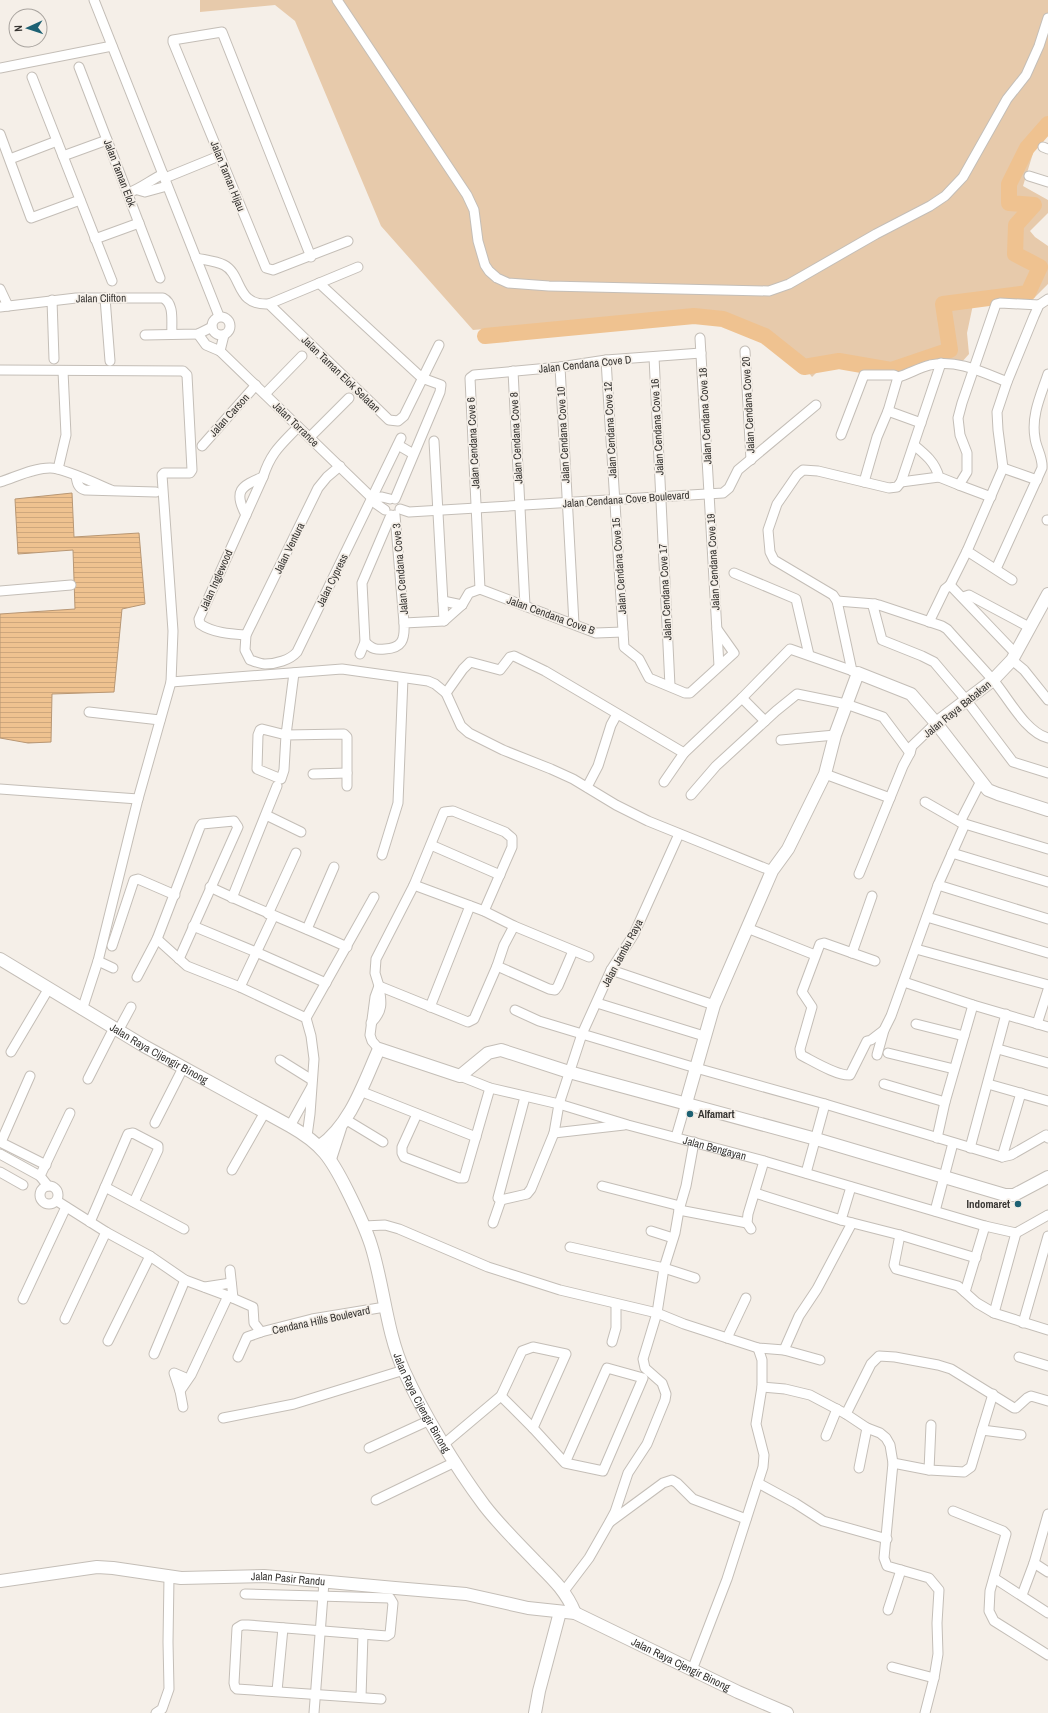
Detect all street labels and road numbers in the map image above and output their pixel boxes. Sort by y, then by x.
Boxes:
street label: Jalan Taman Elok [101,137,139,209]
street label: Jalan Taman Hijau [208,139,248,213]
street label: Jalan Clifton [76,291,126,305]
street label: Jalan Taman Elok Selatan [299,333,383,415]
street label: Jalan Cendana Cove D [538,352,632,376]
street label: Jalan Cendana Cove 20 [738,356,758,454]
street label: Jalan Cendana Cove 18 [695,367,715,465]
street label: Jalan Cendana Cove 16 [647,378,667,476]
street label: Jalan Cendana Cove 12 [600,381,620,479]
street label: Jalan Cendana Cove 10 [553,386,573,484]
street label: Jalan Carson [206,391,252,439]
street label: Jalan Cendana Cove 8 [507,392,525,484]
street label: Jalan Cendana Cove 6 [464,397,482,489]
street label: Jalan Torrance [270,398,322,450]
street label: Jalan Cendana Cove Boulevard [562,488,690,510]
street label: Jalan Cendana Cove 19 [703,513,723,611]
street label: Jalan Cendana Cove 15 [609,517,629,615]
street label: Jalan Ventura [271,520,307,576]
street label: Jalan Cendana Cove 3 [389,523,411,615]
street label: Jalan Cendana Cove 17 [655,543,675,641]
street label: Jalan Inglewood [196,547,236,613]
street label: Jalan Cypress [313,551,351,609]
street label: Jalan Cendana Cove B [505,593,597,637]
street label: Jalan Raya Babakan [920,677,994,741]
street label: Jalan Jambu Raya [598,917,646,989]
street label: Jalan Raya Cijengir Binong [107,1020,211,1087]
street label: Jalan Bengayan [682,1133,748,1163]
street label: Cendana Hills Boulevard [271,1303,371,1337]
street label: Jalan Raya Cijengir Binong [390,1351,454,1455]
street label: Jalan Pasir Randu [251,1569,326,1589]
street label: Jalan Raya Cjengir Binong [629,1634,732,1694]

